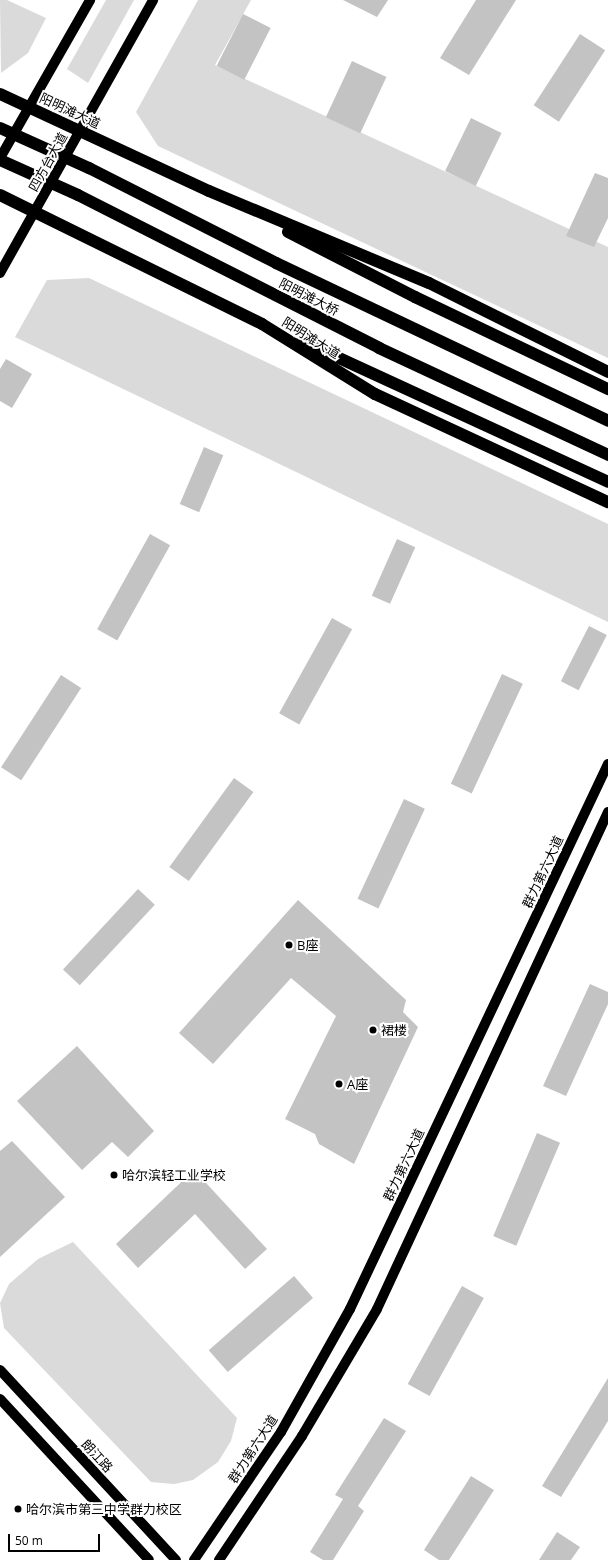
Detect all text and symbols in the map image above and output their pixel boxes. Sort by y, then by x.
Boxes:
street label: 阳明滩大道 [37,90,103,132]
street label: 四方台大道 [25,130,71,194]
street label: 阳明滩大桥 [277,275,341,319]
street label: 阳明滩大道 [279,314,343,362]
street label: 群力第六大道 [519,833,567,911]
place label: B座 [297,937,318,953]
marker: B座 [284,940,294,950]
place label: 裙楼 [381,1022,407,1038]
marker: 裙楼 [368,1025,378,1035]
place label: A座 [347,1076,368,1092]
marker: A座 [334,1079,344,1089]
street label: 群力第六大道 [380,1126,428,1204]
place label: 哈尔滨轻工业学校 [122,1167,226,1183]
marker: 哈尔滨轻工业学校 [109,1170,119,1180]
street label: 群力第六大道 [225,1412,281,1486]
street label: 朗江路 [78,1436,116,1476]
place label: 哈尔滨市第三中学群力校区 [26,1501,182,1517]
marker: 哈尔滨市第三中学群力校区 [13,1504,23,1514]
scale bar [10,1526,102,1552]
text: 50 m [15,1532,43,1549]

